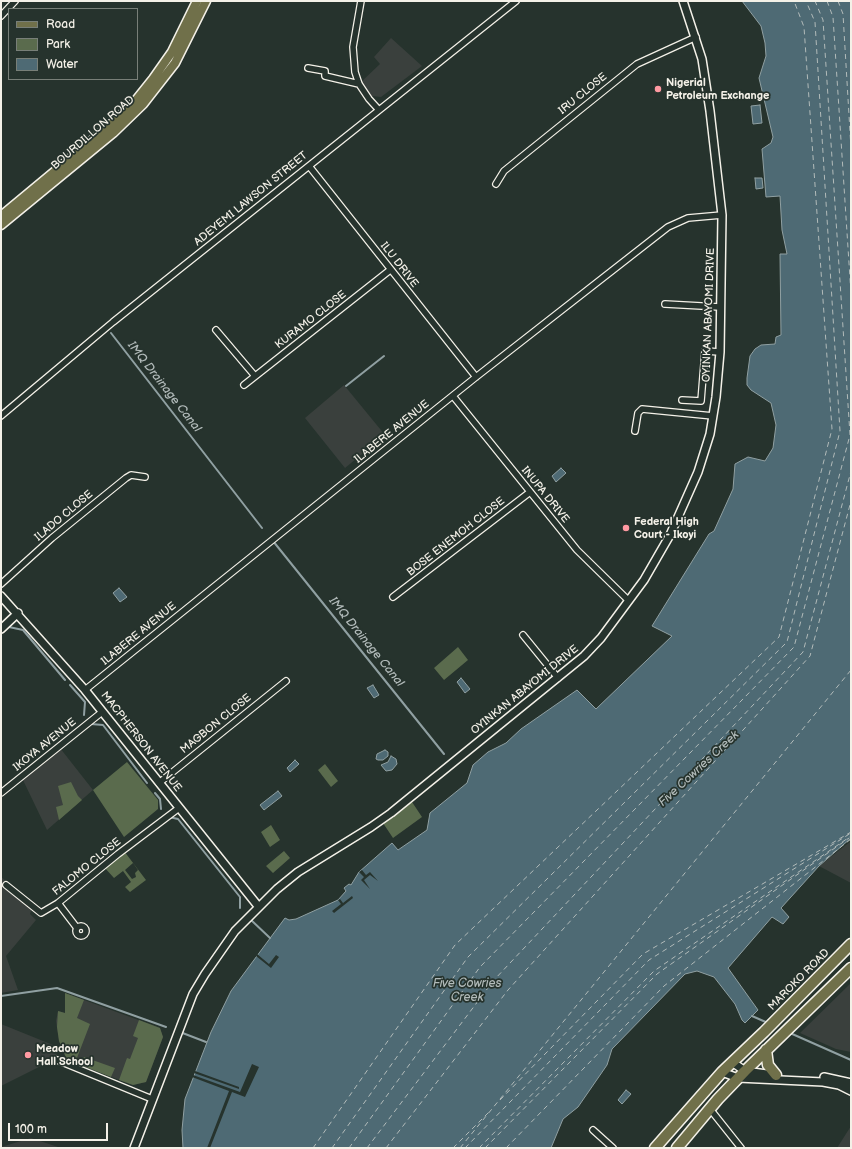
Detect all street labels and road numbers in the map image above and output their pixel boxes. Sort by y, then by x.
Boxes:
street label: IRU CLOSE [556,71,610,117]
street label: BOURDILLON ROAD [49,93,137,173]
street label: ADEYEMI LAWSON STREET [192,149,310,249]
street label: ILU DRIVE [377,240,421,290]
street label: OYINKAN ABAYOMI DRIVE [700,248,718,382]
street label: KURAMO CLOSE [273,288,349,352]
street label: ILABERE AVENUE [352,398,432,466]
street label: INUPA DRIVE [518,464,572,526]
street label: ILADO CLOSE [32,488,96,544]
street label: BOSE ENEMOH CLOSE [404,495,508,579]
street label: ILABERE AVENUE [99,600,179,668]
street label: OYINKAN ABAYOMI DRIVE [469,643,581,737]
street label: MACPHERSON AVENUE [98,689,184,795]
street label: MAGBON CLOSE [178,691,254,757]
street label: IKOYA AVENUE [11,716,79,774]
street label: FALOMO CLOSE [50,835,124,899]
street label: MAROKO ROAD [766,947,832,1013]

